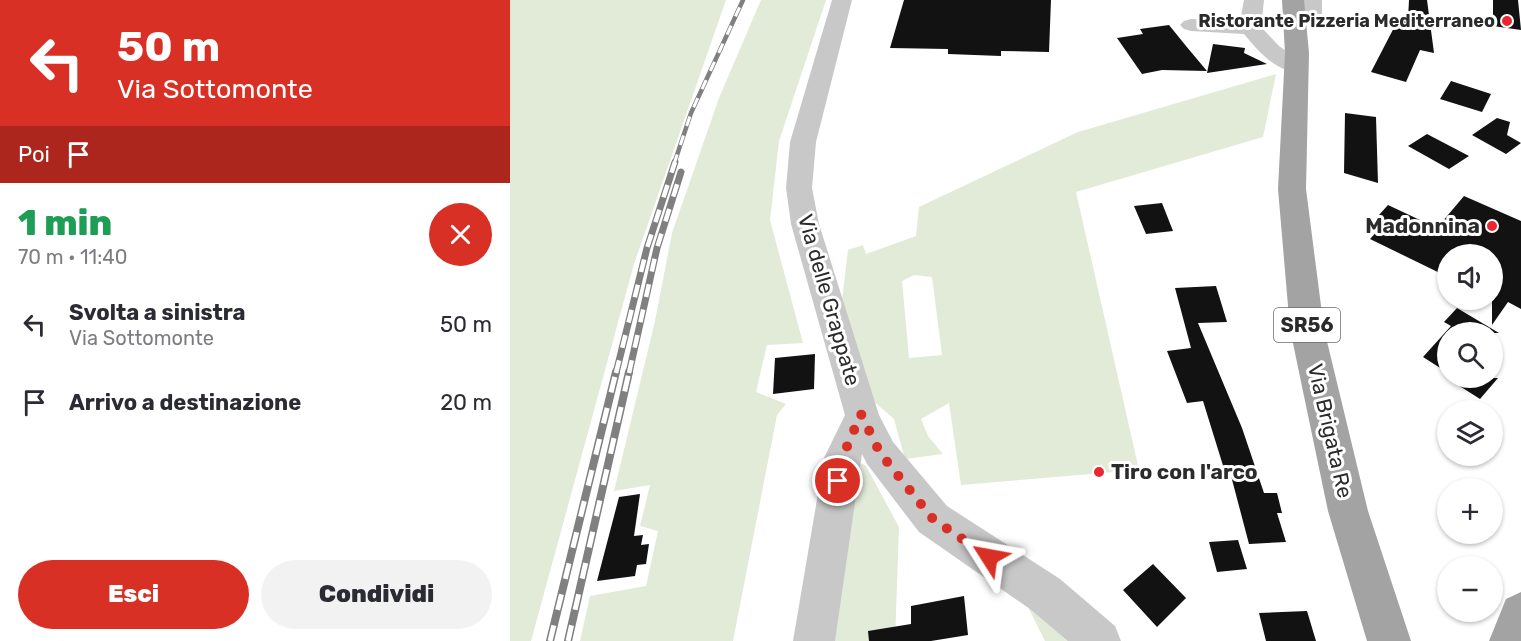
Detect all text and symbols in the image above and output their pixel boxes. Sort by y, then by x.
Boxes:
place label: Ristorante Pizzeria Mediterraneo [1198,10,1495,32]
marker: Ristorante Pizzeria Mediterraneo [1500,14,1514,28]
text: 50 m [117,22,220,72]
icon: left [18,24,96,102]
text: Via Sottomonte [117,73,313,105]
icon: arrive [62,138,95,171]
text: Poi [18,141,50,168]
text: 1 min [18,201,112,244]
button: close [429,203,492,266]
street label: Via delle Grappate [793,211,866,388]
place label: Madonnina [1365,213,1480,238]
marker: Madonnina [1485,219,1499,233]
map controls [1437,244,1503,622]
button: sound [1437,244,1503,310]
text: 70 m · 11:40 [18,245,127,269]
text: Svolta a sinistra [69,299,246,326]
icon: left [18,308,51,341]
road number: SR56 [1274,308,1340,342]
text: 50 m [440,311,492,338]
button: search [1437,322,1503,388]
text: Via Sottomonte [69,326,214,350]
street label: Via Brigata Re [1303,361,1358,500]
icon: arrive [18,386,51,419]
text: Arrivo a destinazione [69,389,301,416]
text: 20 m [440,389,492,416]
button: layers [1437,400,1503,466]
pin [812,455,863,506]
place label: Tiro con l'arco [1111,459,1258,484]
icon: arrive [821,464,854,497]
marker: Tiro con l'arco [1092,465,1106,479]
button: + [1437,478,1503,544]
position arrow [957,525,1021,589]
button: − [1437,556,1503,622]
button: Esci [18,560,249,629]
button: Condividi [261,560,492,629]

